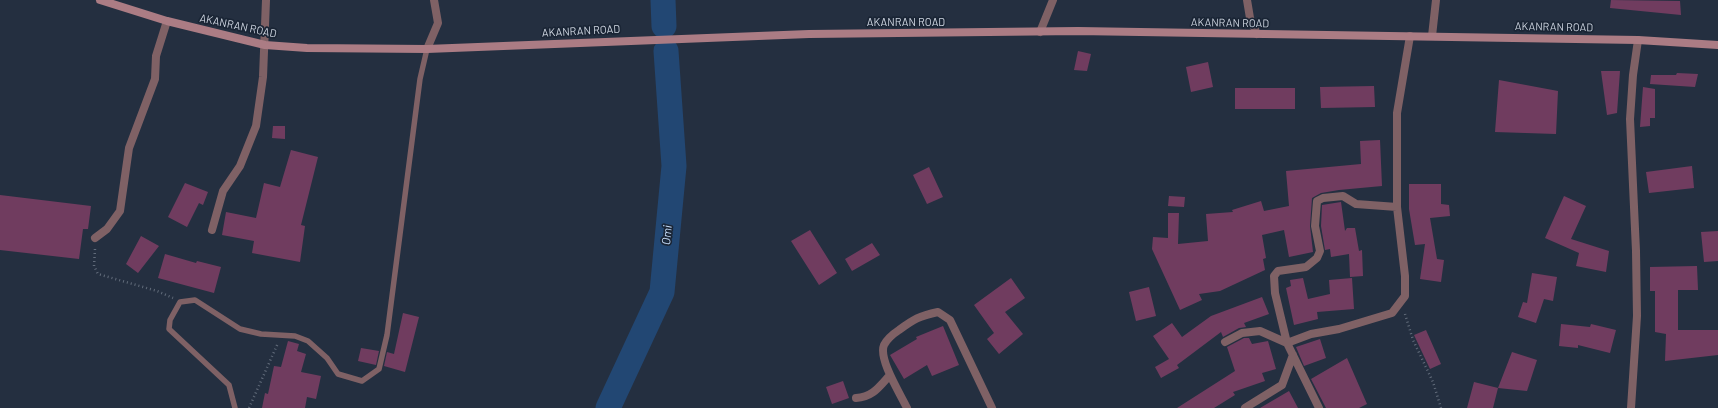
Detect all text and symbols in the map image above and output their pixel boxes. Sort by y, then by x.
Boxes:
street label: AKANRAN ROAD [198,11,278,41]
street label: AKANRAN ROAD [867,15,945,29]
street label: AKANRAN ROAD [1191,16,1269,30]
street label: AKANRAN ROAD [1515,20,1593,34]
street label: AKANRAN ROAD [542,22,620,40]
water label: Omi [659,224,675,246]

